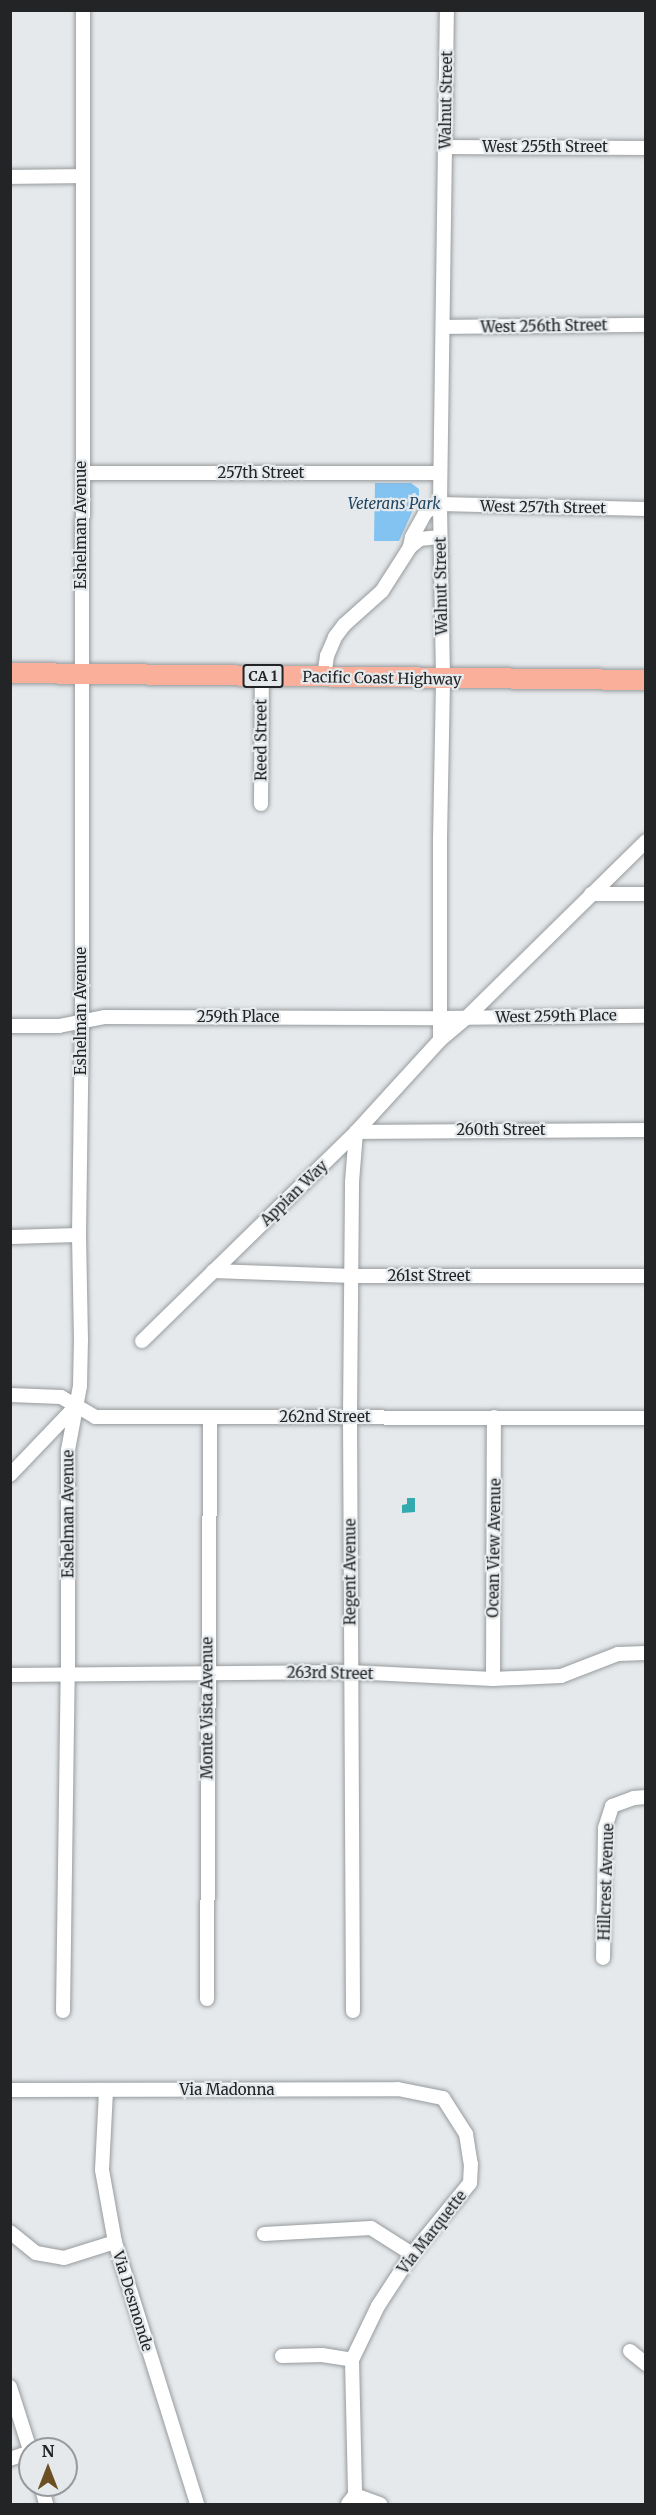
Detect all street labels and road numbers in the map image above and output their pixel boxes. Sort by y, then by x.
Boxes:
street label: Walnut Street [436,51,456,149]
street label: West 255th Street [482,138,608,156]
street label: West 256th Street [480,316,608,336]
street label: Eshelman Avenue [72,461,90,589]
street label: 257th Street [218,464,304,482]
street label: West 257th Street [480,497,606,517]
street label: Walnut Street [431,537,451,635]
road number: CA 1 [242,665,284,687]
street label: Pacific Coast Highway [302,668,462,688]
street label: Reed Street [252,699,270,781]
street label: Eshelman Avenue [72,947,90,1075]
street label: West 259th Place [495,1006,617,1026]
street label: 259th Place [197,1008,279,1026]
street label: 260th Street [456,1121,546,1139]
street label: Appian Way [257,1157,331,1229]
street label: 261st Street [387,1267,471,1285]
street label: 262nd Street [279,1408,371,1426]
street label: Eshelman Avenue [59,1450,77,1578]
street label: Ocean View Avenue [484,1478,504,1618]
street label: Regent Avenue [341,1519,359,1625]
street label: Monte Vista Avenue [198,1637,216,1779]
street label: 263rd Street [286,1663,374,1683]
street label: Hillcrest Avenue [595,1823,617,1941]
street label: Via Madonna [179,2081,275,2099]
street label: Via Marquette [394,2187,470,2277]
street label: Via Desmonde [109,2249,157,2353]

